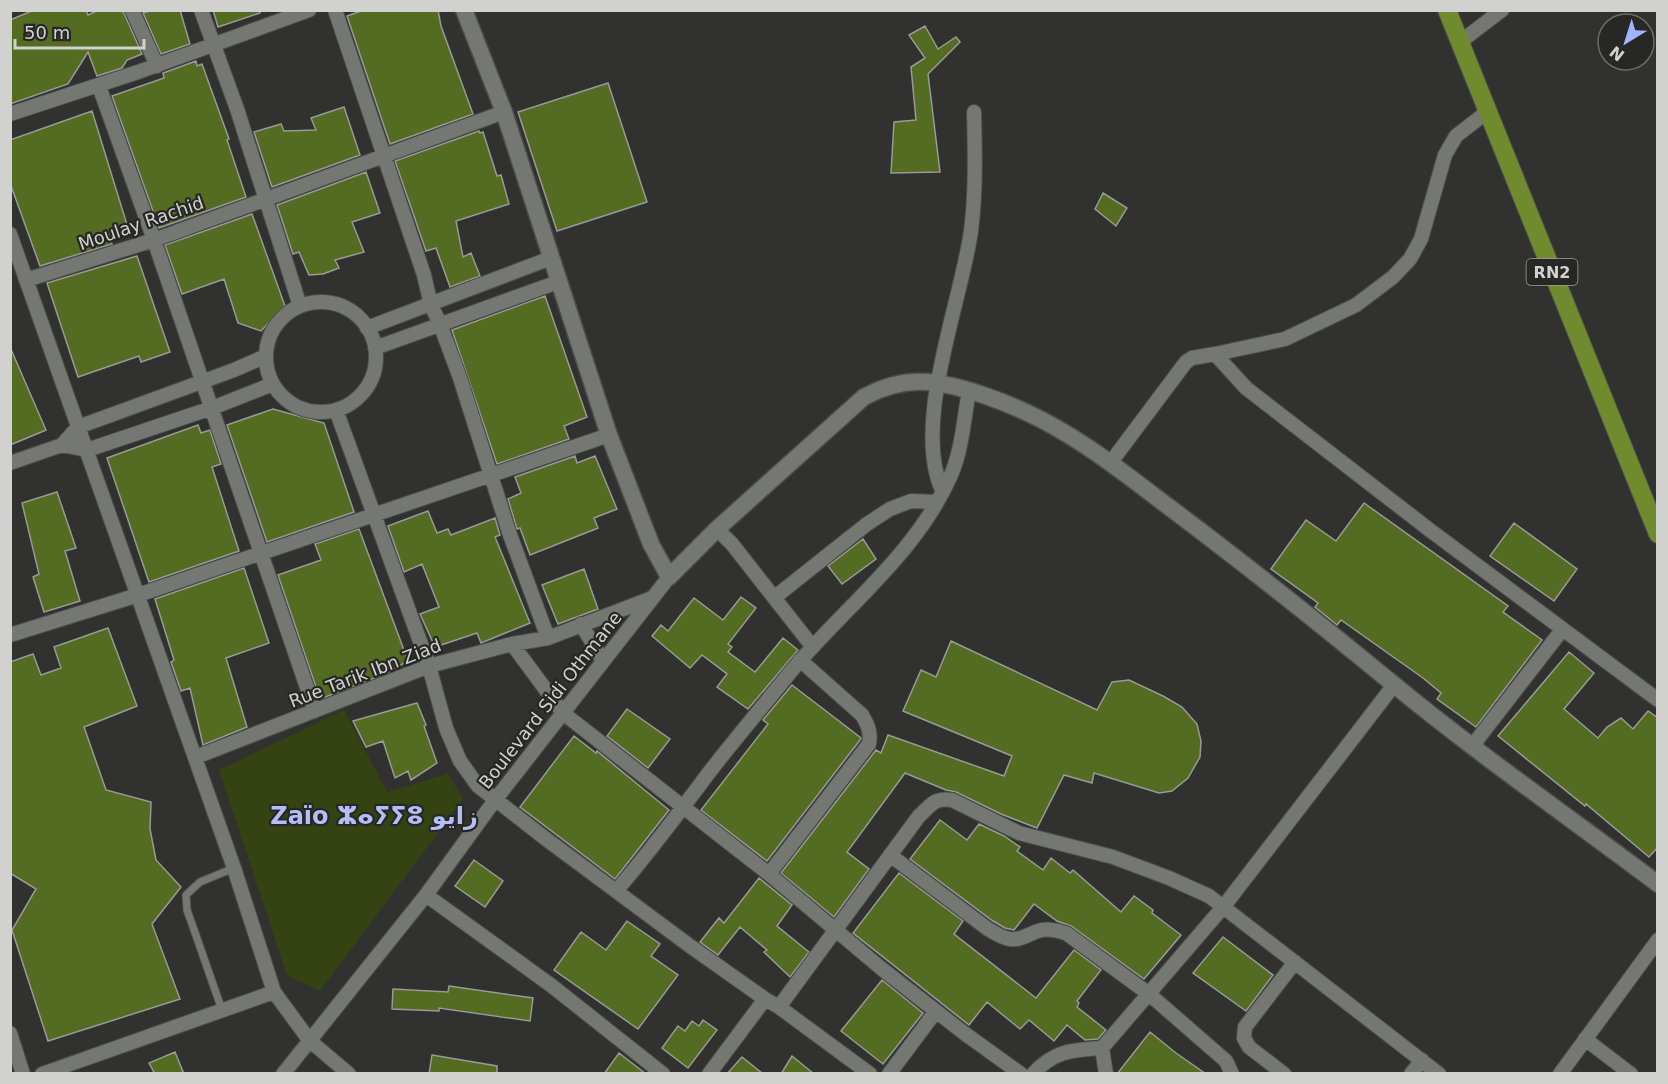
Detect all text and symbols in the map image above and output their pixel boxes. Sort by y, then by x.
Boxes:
scale bar [15,12,144,50]
north arrow [1596,12,1656,72]
text: 50 m [24,22,70,43]
text: N [1606,42,1628,65]
street label: Moulay Rachid [76,192,206,254]
road number: RN2 [1526,259,1578,285]
street label: Boulevard Sidi Othmane [474,607,626,793]
street label: Rue Tarik Ibn Ziad [286,634,444,712]
district label: Zaïo ⵣⴰⵢⵢⵓ زايو [270,802,478,830]

